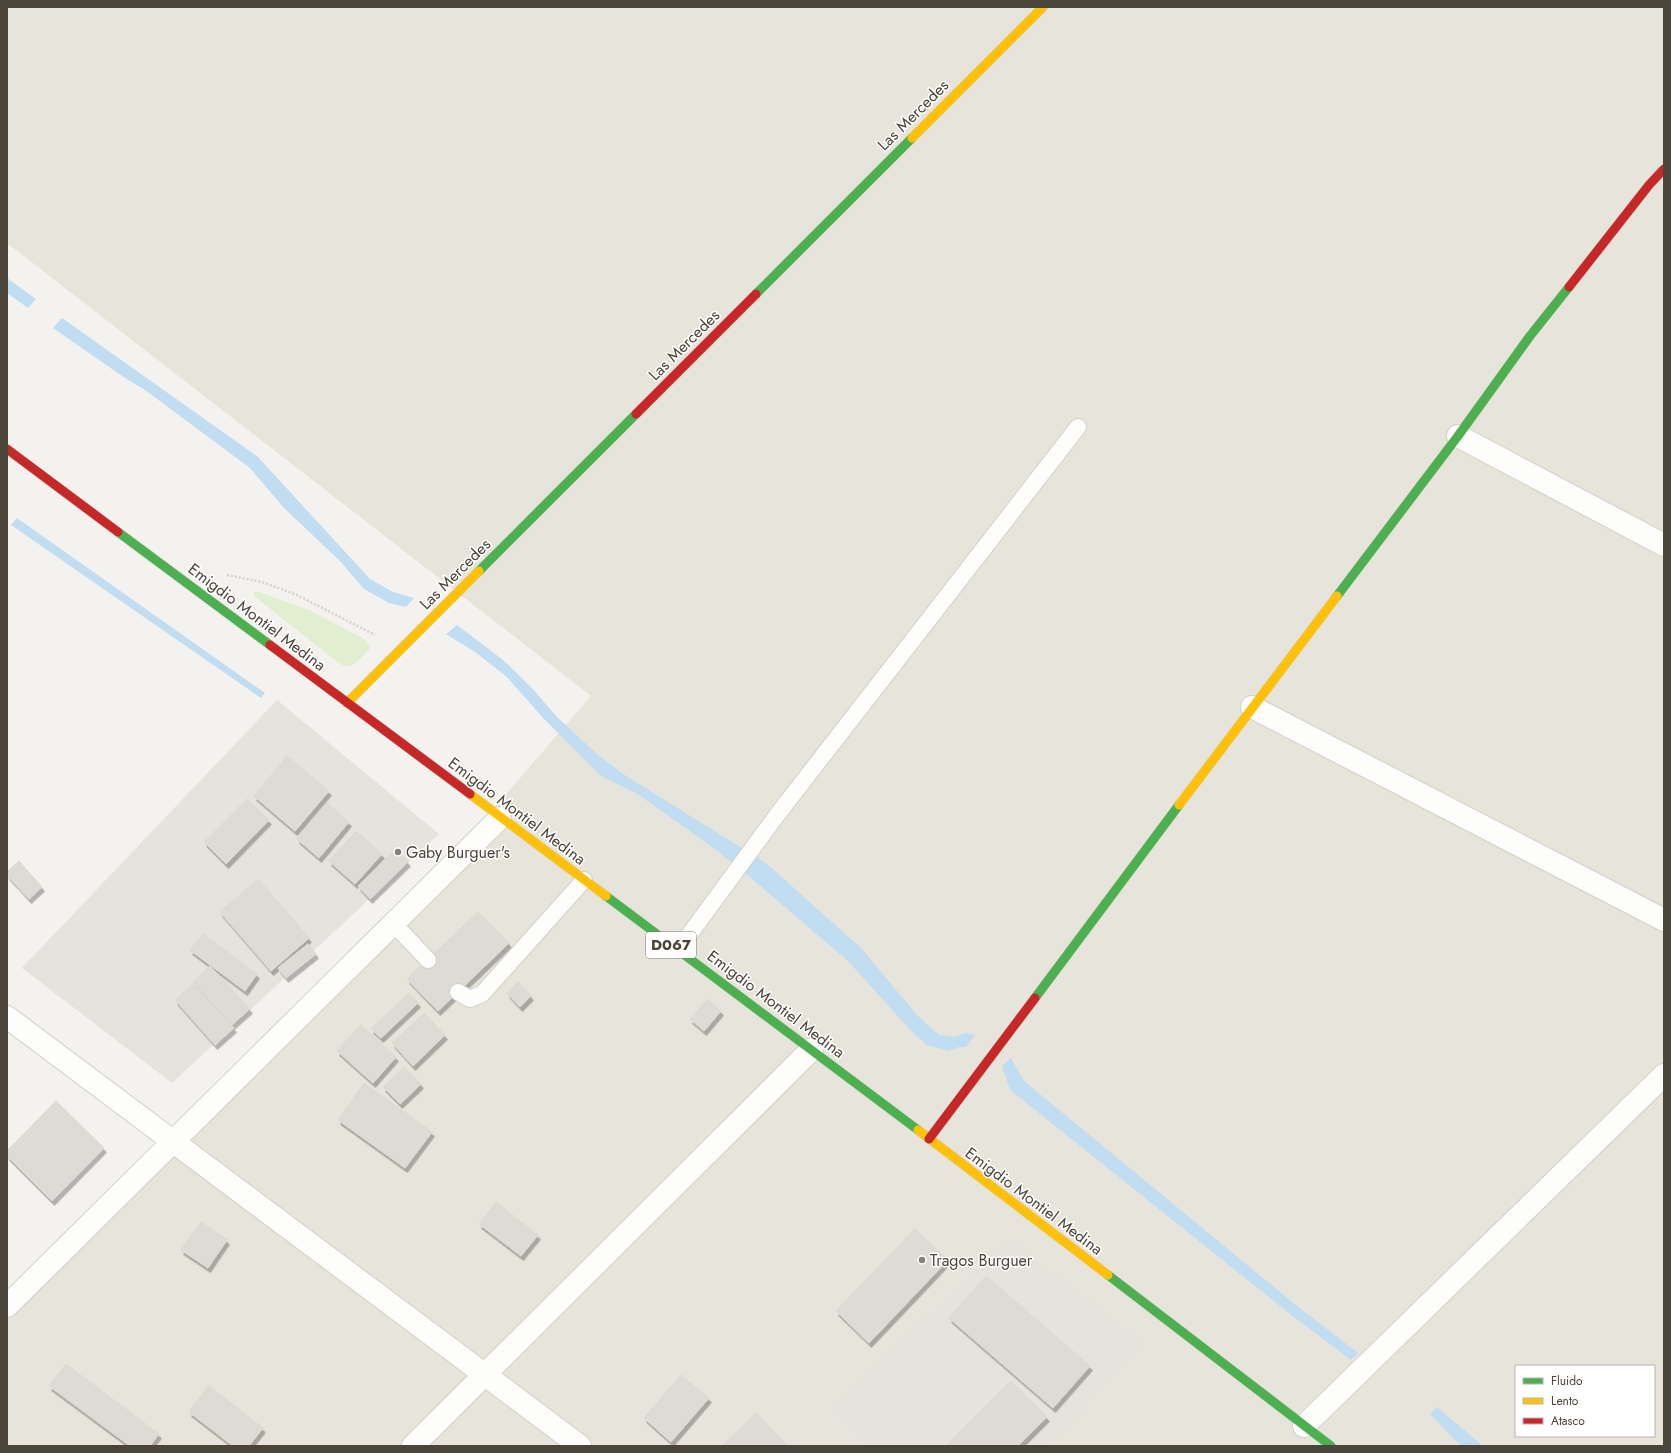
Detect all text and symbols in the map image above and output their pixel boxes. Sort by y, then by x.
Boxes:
street label: Las Mercedes [872,74,954,156]
street label: Las Mercedes [643,304,725,386]
street label: Las Mercedes [414,533,496,615]
street label: Emigdio Montiel Medina [183,558,331,676]
street label: Emigdio Montiel Medina [443,752,591,870]
place label: Gaby Burguer's [406,841,510,864]
marker: Gaby Burguer's [393,847,403,857]
road number: D067 [646,932,696,958]
street label: Emigdio Montiel Medina [702,945,850,1063]
street label: Emigdio Montiel Medina [960,1142,1108,1260]
place label: Tragos Burguer [930,1249,1033,1272]
marker: Tragos Burguer [917,1255,927,1265]
legend [1515,1365,1655,1437]
text: Fluido [1551,1372,1583,1390]
text: Lento [1551,1392,1579,1410]
text: Atasco [1551,1412,1585,1430]

